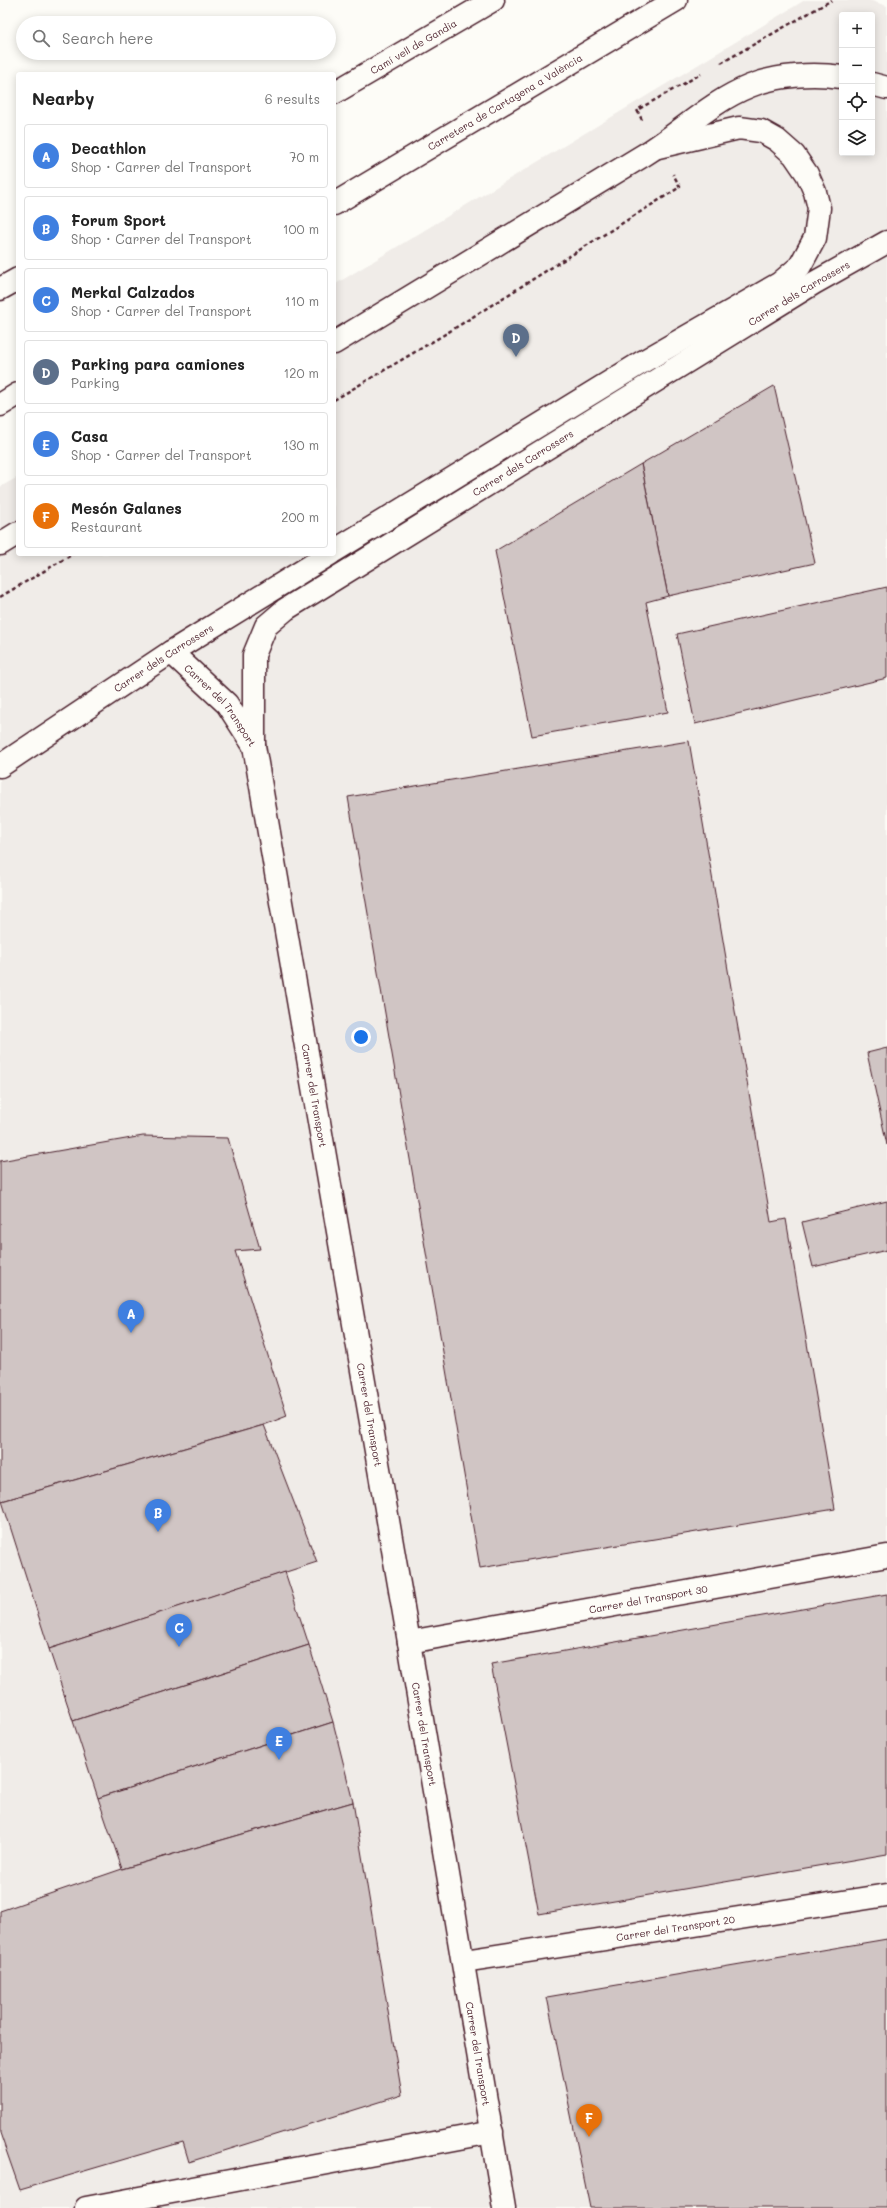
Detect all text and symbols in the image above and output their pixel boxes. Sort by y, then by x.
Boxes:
map controls [839,12,875,156]
button: + [839,12,875,48]
search box [16,16,336,60]
street label: Camí vell de Gandia [368,16,459,77]
icon: search [30,27,52,49]
text: Search here [62,28,153,48]
button: − [839,48,875,84]
street label: Carretera de Cartagena a València [425,50,585,154]
button: locate [839,84,875,120]
text: Nearby [32,87,94,109]
text: 6 results [265,90,320,107]
button: layers [839,120,875,156]
text: Decathlon [71,138,146,158]
text: A [41,148,51,165]
text: 70 m [289,148,319,165]
text: Shop · Carrer del Transport [71,158,252,175]
text: Forum Sport [71,210,166,230]
text: B [42,220,50,237]
text: 100 m [283,220,319,237]
text: Shop · Carrer del Transport [71,230,252,247]
street label: Carrer dels Carrossers [745,257,852,329]
text: Merkal Calzados [71,282,195,302]
text: C [41,292,51,309]
text: 110 m [285,292,319,309]
text: Shop · Carrer del Transport [71,302,252,319]
pin: D [503,324,529,357]
text: Parking para camiones [71,354,245,374]
text: D [41,364,51,381]
text: 120 m [283,364,319,381]
text: Parking [71,374,119,391]
text: Casa [71,426,108,446]
street label: Carrer dels Carrossers [470,426,576,499]
text: E [42,436,50,453]
text: 130 m [283,436,319,453]
text: Shop · Carrer del Transport [71,446,252,463]
text: Mesón Galanes [71,498,182,518]
text: F [42,508,50,525]
text: 200 m [281,508,319,525]
text: Restaurant [71,518,142,535]
street label: Carrer dels Carrossers [111,620,216,695]
street label: Carrer del Transport [181,661,259,749]
your location [351,1027,371,1047]
street label: Carrer del Transport [299,1043,330,1148]
pin: A [118,1300,144,1333]
street label: Carrer del Transport [354,1362,386,1468]
pin: B [145,1499,171,1532]
street label: Carrer del Transport 30 [588,1581,709,1617]
pin: C [166,1614,192,1647]
street label: Carrer del Transport [409,1681,440,1787]
pin: E [266,1727,292,1760]
street label: Carrer del Transport 20 [615,1912,736,1944]
street label: Carrer del Transport [462,2001,494,2106]
pin: F [576,2104,602,2137]

